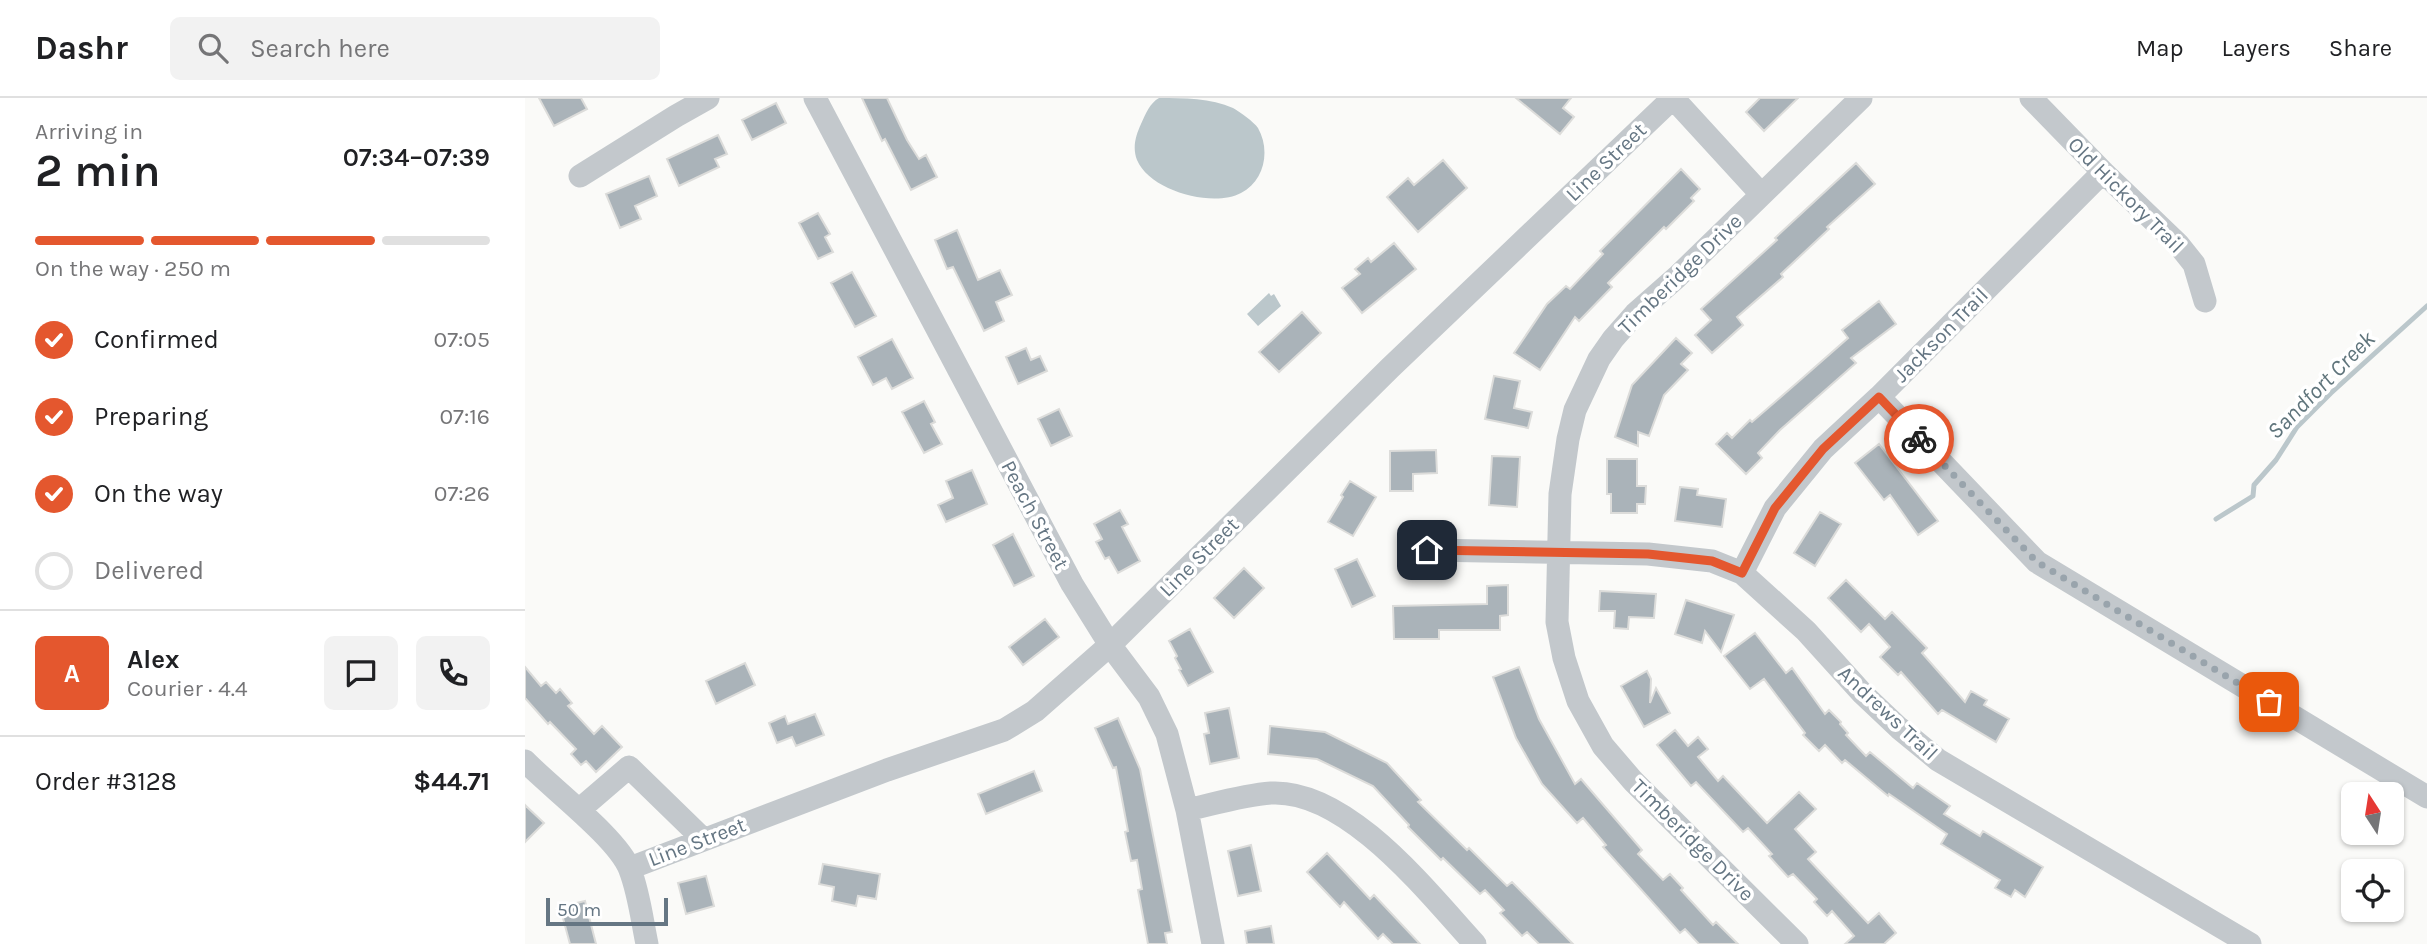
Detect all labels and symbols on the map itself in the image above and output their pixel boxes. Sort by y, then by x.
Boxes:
street label: Line Street [1561,118,1651,206]
street label: Old Hickory Trail [2063,132,2189,258]
street label: Timberidge Drive [1613,209,1747,339]
street label: Jackson Trail [1889,283,1993,387]
water label: Sandfort Creek [2261,325,2381,445]
courier [1884,404,1954,474]
street label: Peach Street [996,456,1074,574]
street label: Line Street [1154,512,1244,602]
pin [1397,520,1457,580]
street label: Andrews Trail [1833,661,1943,765]
pin [2239,672,2299,732]
street label: Timberidge Drive [1627,774,1759,906]
north arrow [2341,782,2405,845]
street label: Line Street [645,812,749,872]
scale bar [546,895,669,927]

